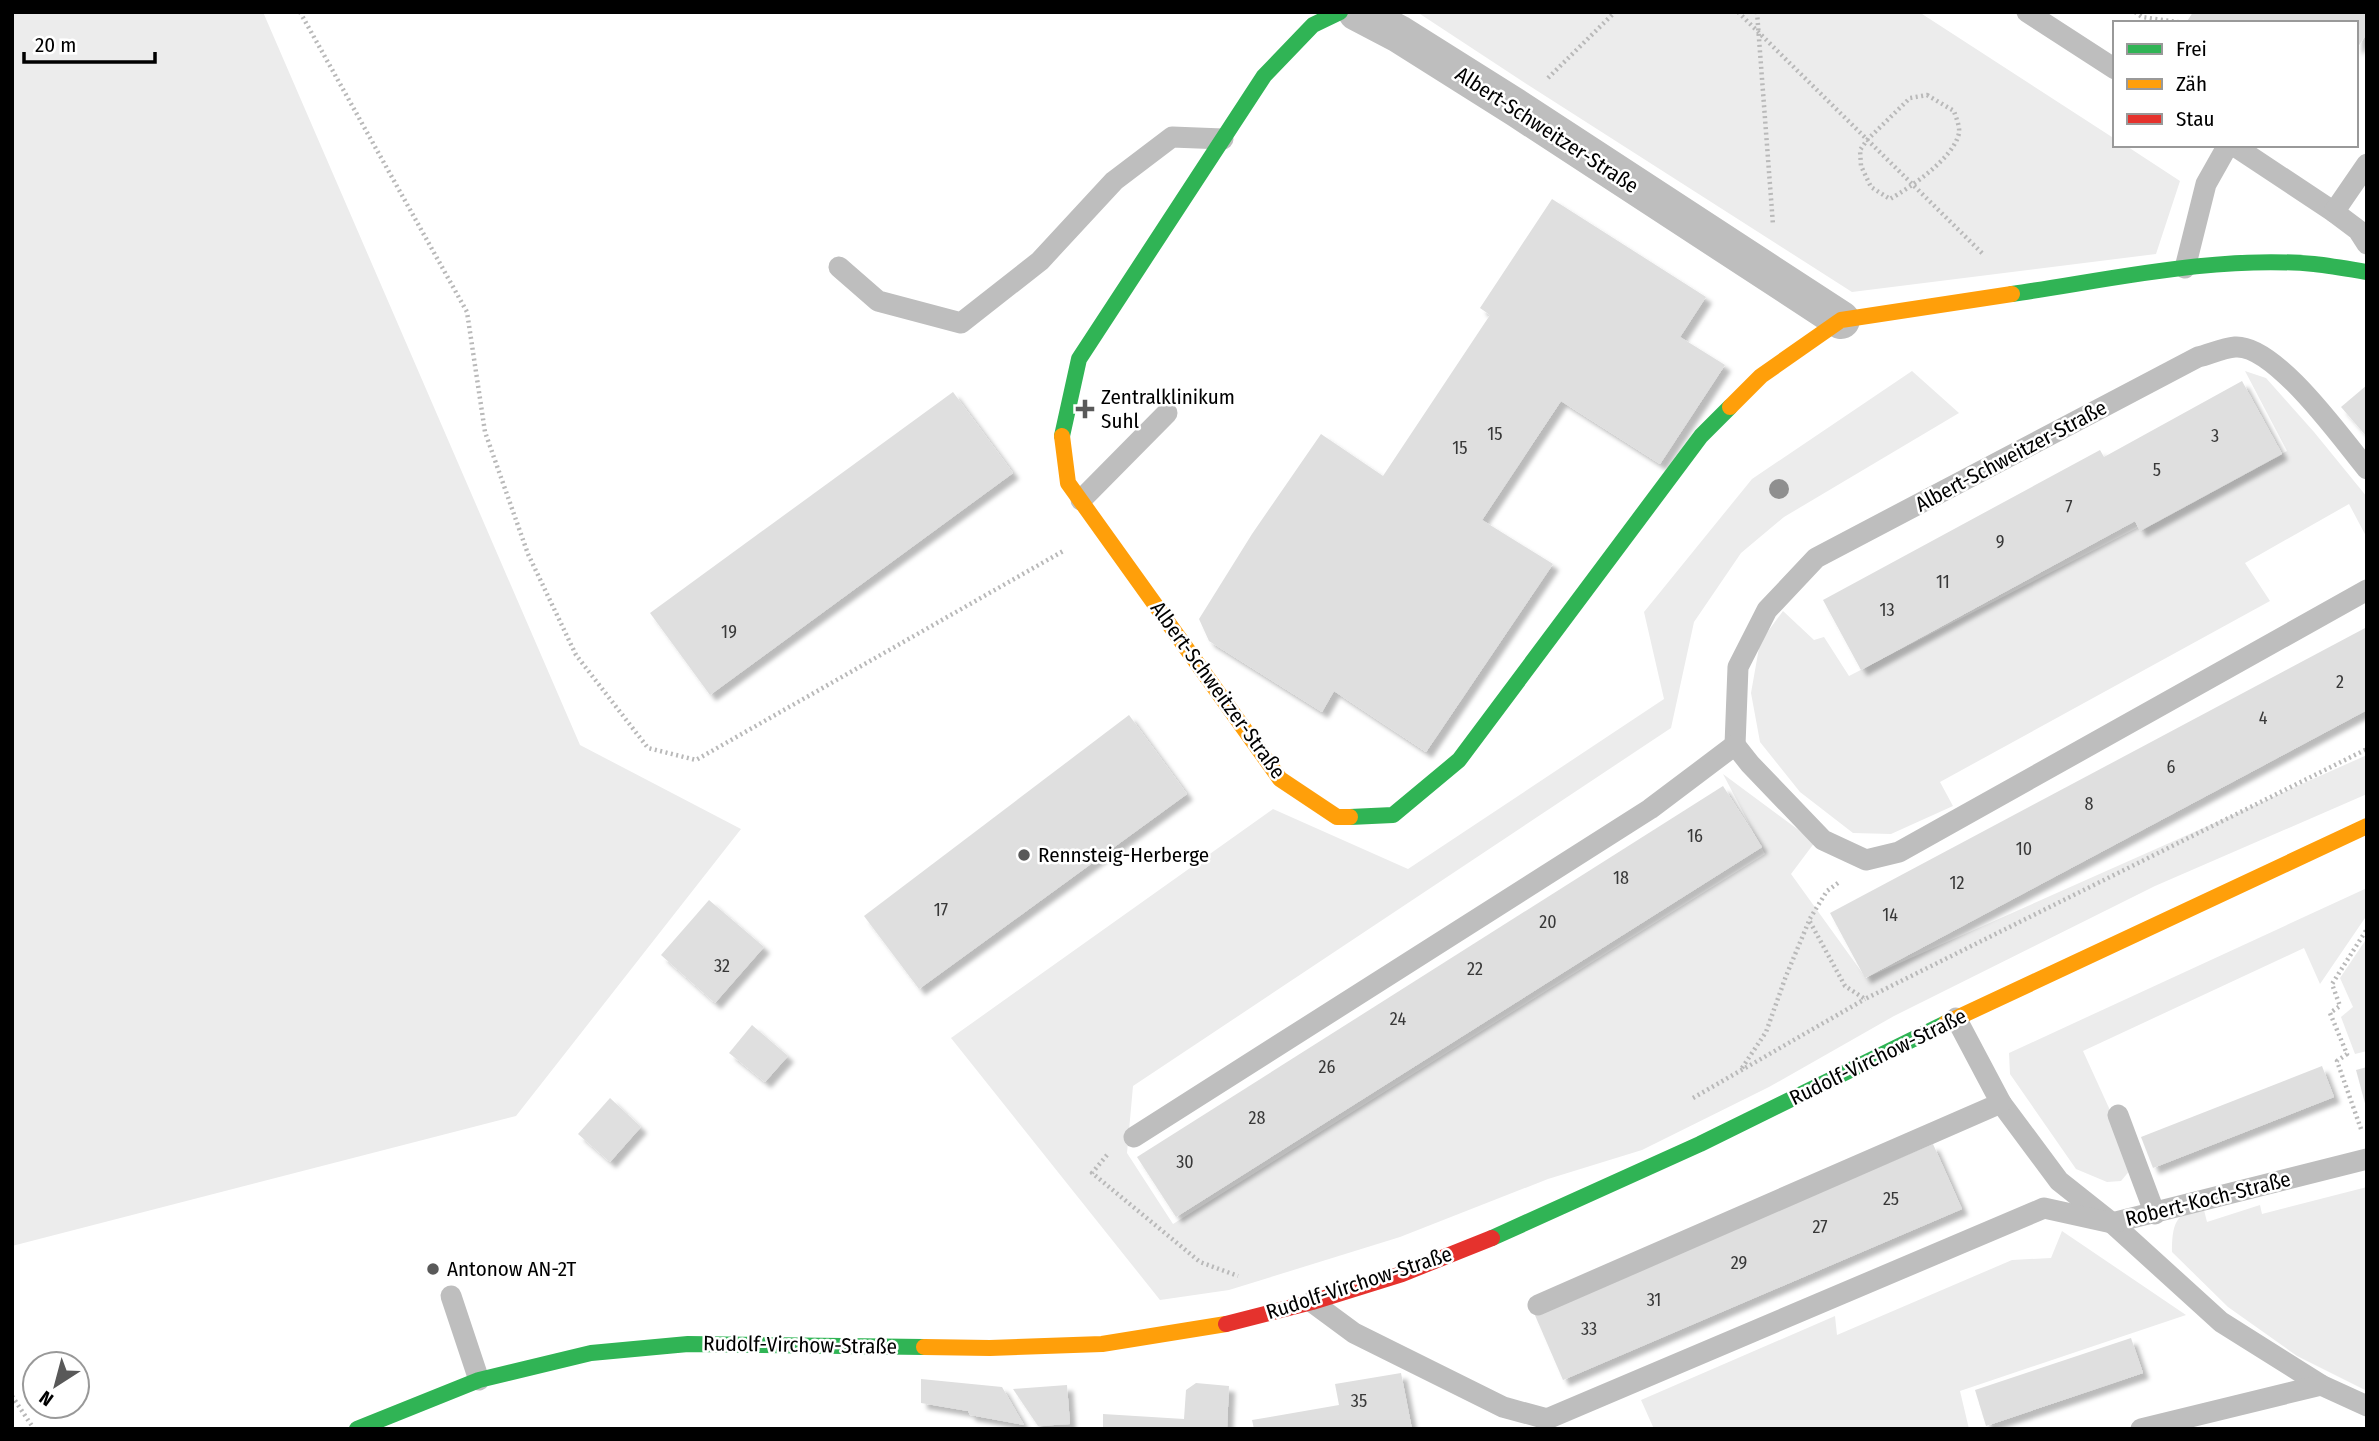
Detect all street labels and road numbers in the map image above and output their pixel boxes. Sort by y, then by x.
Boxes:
street label: Albert-Schweitzer-Straße [1451,61,1643,199]
street label: Albert-Schweitzer-Straße [1911,395,2111,517]
street label: Albert-Schweitzer-Straße [1145,596,1291,784]
street label: Rudolf-Virchow-Straße [1785,1003,1971,1111]
street label: Robert-Koch-Straße [2123,1166,2293,1232]
street label: Rudolf-Virchow-Straße [1263,1241,1455,1325]
street label: Rudolf-Virchow-Straße [703,1330,897,1360]

